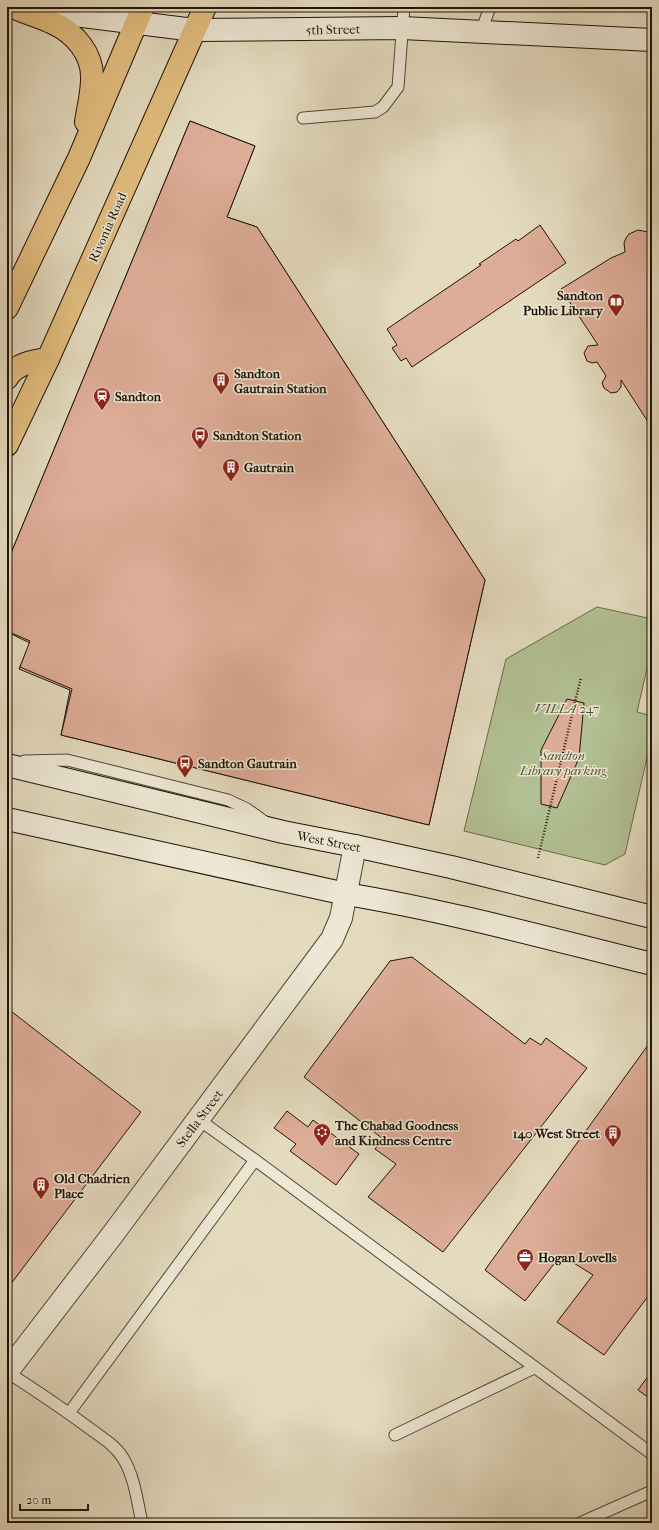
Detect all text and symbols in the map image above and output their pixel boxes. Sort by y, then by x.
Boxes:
street label: 5th Street [306,22,361,37]
street label: Rivonia Road [85,189,130,264]
place label: Sandton Public Library [523,288,604,319]
library icon: Sandton Public Library [606,292,626,317]
place label: Sandton Gautrain Station [234,366,327,396]
building icon: Sandton Gautrain Station [211,370,231,395]
station icon: Sandton [92,386,112,411]
place label: Sandton [115,389,161,404]
bus stop icon: Sandton Station [190,425,210,450]
place label: Sandton Station [213,428,302,443]
building icon: Gautrain [221,457,241,482]
place label: Gautrain [244,460,295,475]
park label: VILLA 247 [535,701,599,716]
park label: Sandton Library parking [519,748,607,778]
bus stop icon: Sandton Gautrain [175,753,195,778]
place label: Sandton Gautrain [198,756,297,771]
street label: West Street [295,828,363,855]
street label: Stella Street [173,1086,226,1150]
place label: The Chabad Goodness and Kindness Centre [334,1118,458,1148]
synagogue icon: The Chabad Goodness and Kindness Centre [312,1122,332,1147]
building icon: 140 West Street [603,1123,623,1148]
place label: 140 West Street [513,1126,600,1142]
place label: Old Chadrien Place [54,1171,131,1201]
building icon: Old Chadrien Place [31,1175,51,1200]
office icon: Hogan Lovells [515,1247,535,1272]
place label: Hogan Lovells [538,1250,617,1266]
scale bar [20,1486,88,1512]
text: 20 m [26,1493,51,1507]

